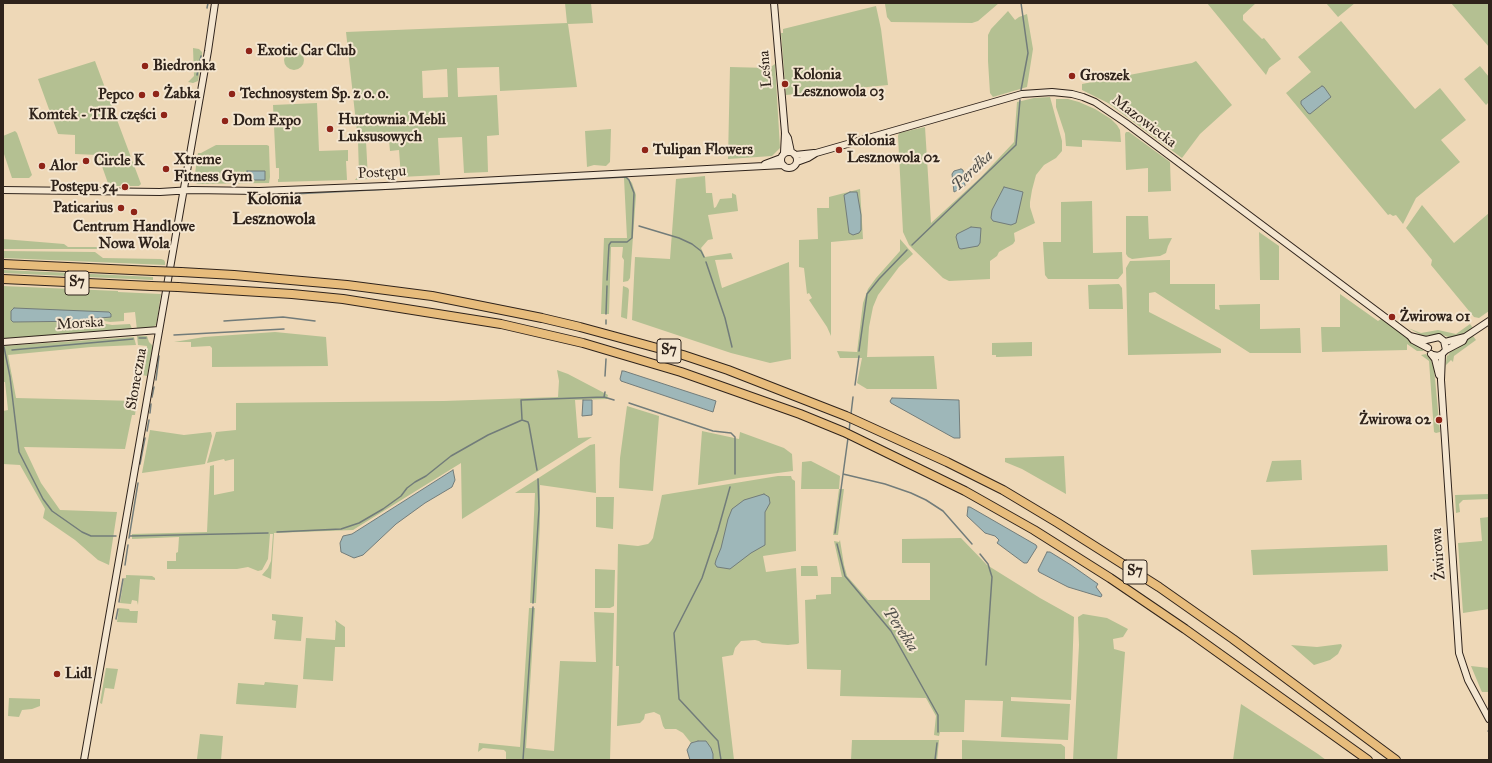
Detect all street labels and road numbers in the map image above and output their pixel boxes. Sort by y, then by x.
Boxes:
street label: Leśna [755,50,777,88]
street label: Mazowiecka [1108,92,1180,152]
street label: Postępu [357,163,407,183]
road number: S7 [65,271,89,295]
street label: Morska [56,313,104,335]
road number: S7 [657,339,681,363]
street label: Słoneczna [123,347,151,411]
street label: Żwirowa [1428,527,1450,581]
road number: S7 [1123,560,1147,584]

